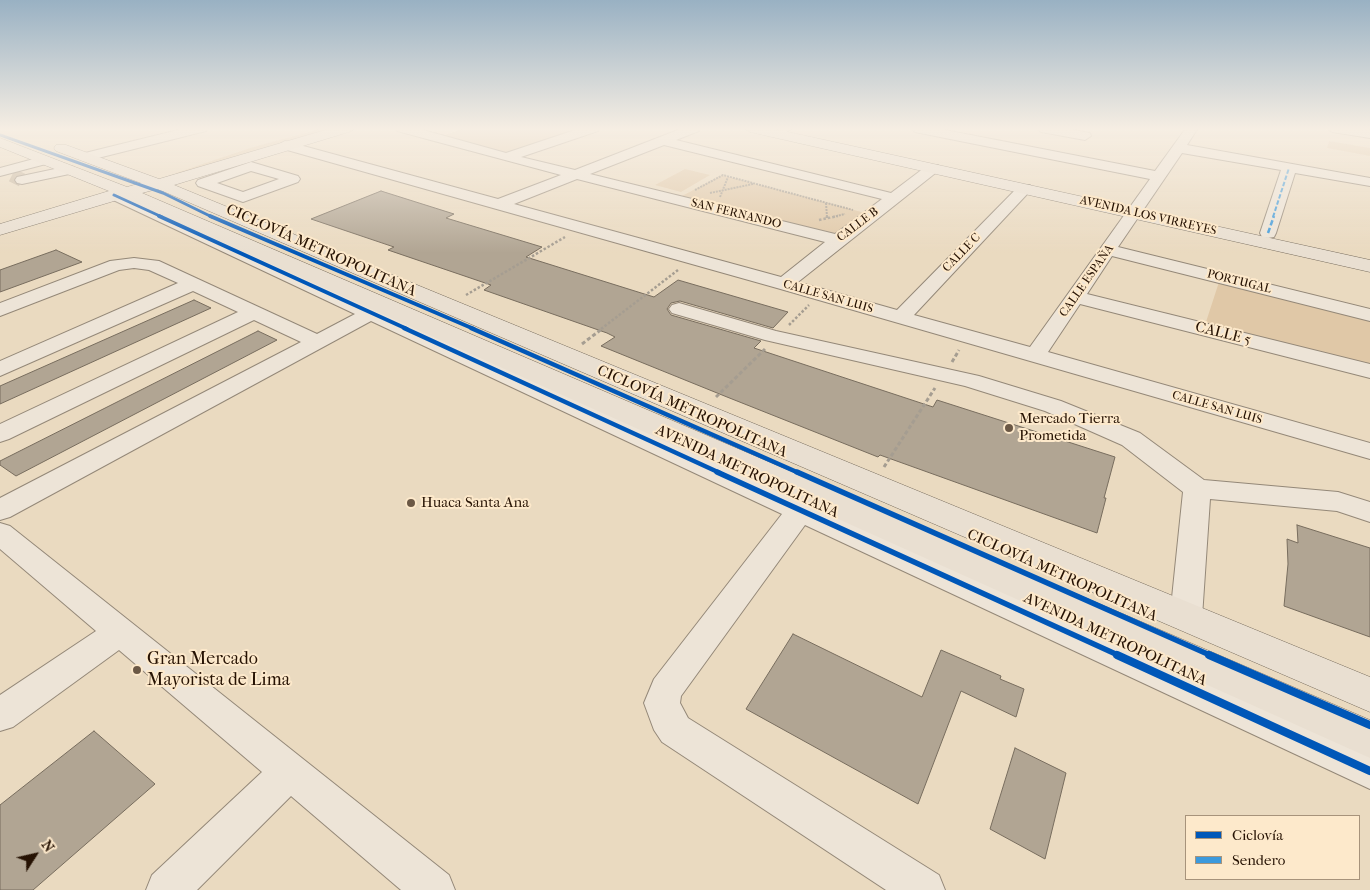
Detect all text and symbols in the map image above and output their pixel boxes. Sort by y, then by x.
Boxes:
street label: AVENIDA LOS VIRREYES [1078,193,1218,239]
street label: SAN FERNANDO [689,196,783,232]
street label: CICLOVÍA METROPOLITANA [223,201,419,301]
street label: CALLE B [834,205,882,245]
street label: CALLE C [940,231,984,275]
street label: CALLE ESPAÑA [1057,242,1117,320]
street label: PORTUGAL [1205,267,1273,297]
street label: CALLE SAN LUIS [781,277,875,317]
street label: CALLE 5 [1193,318,1253,350]
street label: CICLOVÍA METROPOLITANA [594,362,790,462]
street label: CALLE SAN LUIS [1170,388,1264,428]
place label: Mercado Tierra Prometida [1019,410,1120,445]
street label: AVENIDA METROPOLITANA [653,422,841,522]
marker: Mercado Tierra Prometida [1003,422,1015,434]
place label: Huaca Santa Ana [421,494,529,512]
marker: Huaca Santa Ana [405,497,417,509]
street label: CICLOVÍA METROPOLITANA [964,526,1160,626]
street label: AVENIDA METROPOLITANA [1021,590,1209,690]
place label: Gran Mercado Mayorista de Lima [147,649,290,692]
marker: Gran Mercado Mayorista de Lima [131,664,143,676]
legend [1185,815,1360,880]
text: Ciclovía [1232,826,1283,844]
north arrow [10,830,60,880]
text: N [38,837,58,855]
text: Sendero [1232,851,1285,869]

